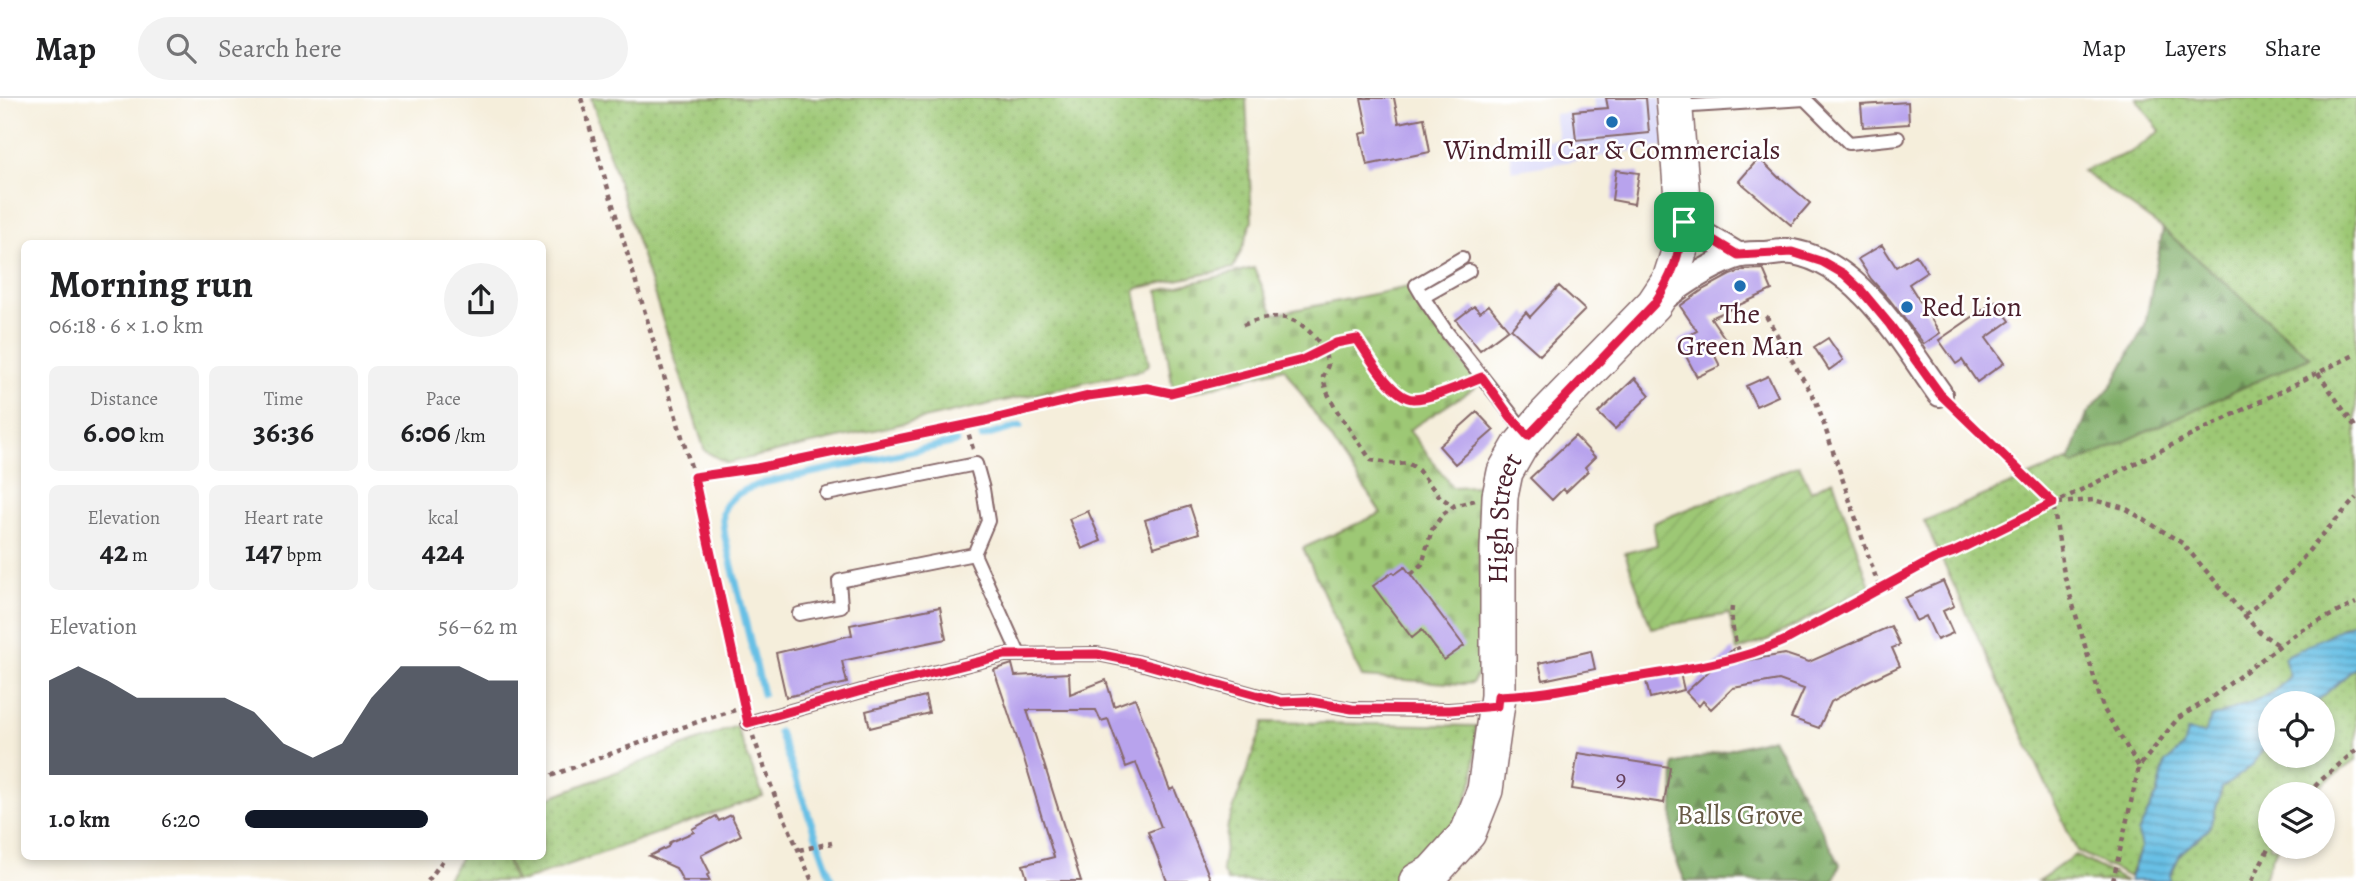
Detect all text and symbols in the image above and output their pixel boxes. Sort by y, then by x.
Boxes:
search box [138,17,628,80]
text: Map [35,26,96,71]
icon: search [162,29,200,67]
text: Search here [218,31,342,66]
text: Map [2082,32,2126,64]
text: Layers [2164,32,2227,64]
text: Share [2265,32,2321,64]
marker: Windmill Car & Commercials [1604,114,1620,130]
place label: Windmill Car & Commercials [1442,131,1781,169]
pin [1654,192,1714,252]
icon: arrive [1665,203,1703,241]
text: Morning run [49,258,253,310]
button: share [444,263,518,337]
marker: The Green Man [1732,278,1748,294]
place label: Red Lion [1921,288,2022,326]
place label: The Green Man [1677,295,1803,365]
marker: Red Lion [1899,299,1915,315]
text: 06:18 · 6 × 1.0 km [49,310,204,341]
text: Distance [90,386,158,412]
text: Time [264,386,303,412]
text: Pace [426,386,461,412]
text: 6.00 [83,412,136,452]
text: 36:36 [253,412,314,452]
text: 6:06 [400,412,451,452]
text: km [136,423,165,449]
text: /km [451,423,486,449]
street label: High Street [1479,446,1531,584]
text: Elevation [87,505,160,531]
text: Heart rate [244,505,323,531]
text: kcal [428,505,458,531]
text: 42 [100,531,128,571]
text: 147 [245,531,283,571]
text: 424 [422,531,465,571]
text: m [128,542,148,568]
text: bpm [283,542,322,568]
text: Elevation [49,611,137,642]
text: 56–62 m [438,611,518,642]
map controls [2258,691,2335,859]
button: locate [2258,691,2335,768]
house number: 9 [1616,762,1626,794]
button: layers [2258,782,2335,859]
park label: Balls Grove [1677,796,1803,834]
text: 1.0 km [49,804,110,835]
text: 6:20 [161,804,200,835]

